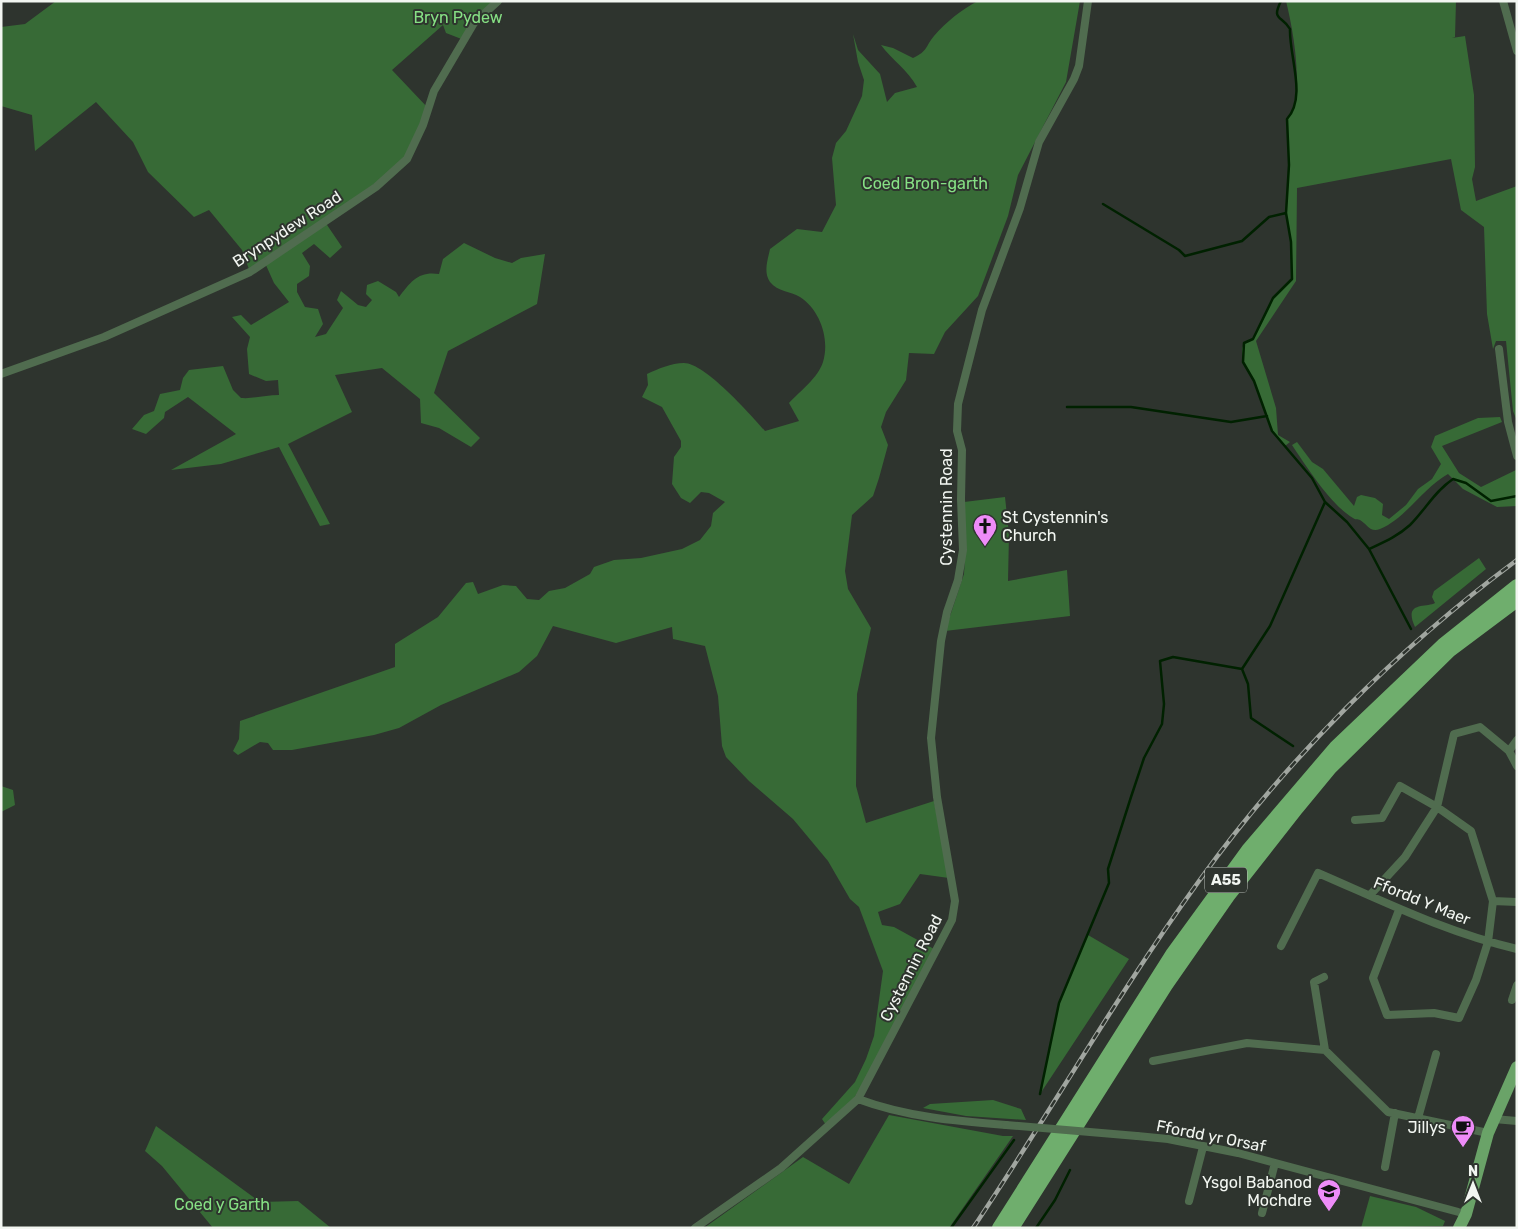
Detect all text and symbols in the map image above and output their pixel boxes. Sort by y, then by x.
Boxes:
park label: Bryn Pydew [413,8,503,27]
park label: Coed Bron-garth [862,174,988,193]
street label: Brynpydew Road [229,187,345,271]
street label: Cystennin Road [937,448,956,566]
place label: St Cystennin's Church [1002,508,1109,545]
church icon: St Cystennin's Church [972,513,998,547]
road number: A55 [1205,868,1247,892]
street label: Ffordd Y Maer [1371,873,1473,929]
street label: Cystennin Road [876,911,946,1025]
cafe icon: Jillys [1450,1114,1476,1148]
street label: Ffordd yr Orsaf [1155,1116,1268,1156]
place label: Jillys [1407,1118,1446,1137]
north arrow [1448,1159,1498,1209]
text: N [1468,1163,1478,1180]
place label: Ysgol Babanod Mochdre [1202,1173,1312,1210]
school or university icon: Ysgol Babanod Mochdre [1316,1178,1342,1212]
park label: Coed y Garth [174,1195,270,1214]

